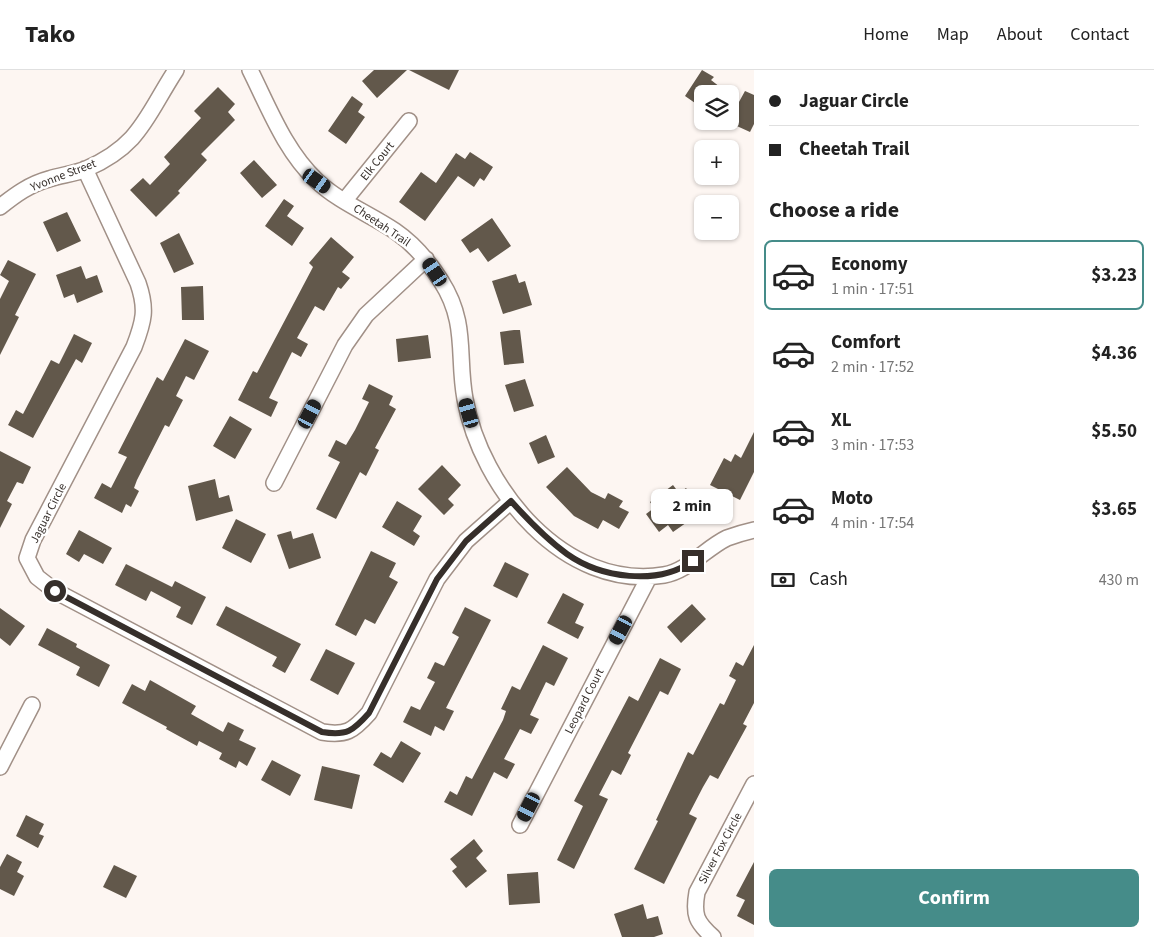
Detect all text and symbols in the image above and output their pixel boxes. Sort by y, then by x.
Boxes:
text: Tako [25,17,75,52]
text: Home [863,22,909,47]
text: Map [937,22,969,47]
text: About [997,22,1042,47]
text: Contact [1070,22,1129,47]
map controls [694,85,739,240]
button: layers [694,85,739,130]
text: Jaguar Circle [799,88,909,115]
text: Cheetah Trail [799,136,909,163]
street label: Elk Court [356,138,398,184]
button: + [694,140,739,185]
street label: Yvonne Street [27,155,99,196]
car [300,166,333,196]
text: Choose a ride [769,194,899,226]
button: − [694,195,739,240]
street label: Cheetah Trail [350,200,414,251]
text: Economy [831,251,908,278]
icon: car [771,253,816,298]
car [420,255,449,289]
text: $3.23 [1091,262,1137,289]
text: 1 min · 17:51 [831,278,914,300]
text: Comfort [831,329,901,356]
icon: car [771,331,816,376]
text: $4.36 [1091,340,1137,367]
text: 2 min · 17:52 [831,356,914,378]
car [296,397,323,431]
car [457,397,480,429]
text: XL [831,407,852,434]
icon: car [771,409,816,454]
text: $5.50 [1091,418,1137,445]
text: 3 min · 17:53 [831,434,914,456]
street label: Jaguar Circle [26,480,71,546]
text: Moto [831,485,873,512]
icon: car [771,487,816,532]
callout: 2 min [652,488,734,524]
text: 2 min [673,495,711,517]
text: $3.65 [1091,496,1137,523]
text: 4 min · 17:54 [831,512,914,534]
route end [682,550,704,572]
icon: cash [769,566,797,594]
text: Cash [809,566,848,593]
text: 430 m [1099,569,1139,591]
route start [44,580,66,602]
car [607,613,634,647]
street label: Leopard Court [561,665,608,737]
car [515,790,542,824]
street label: Silver Fox Circle [694,809,746,887]
button: Confirm [769,869,1139,927]

